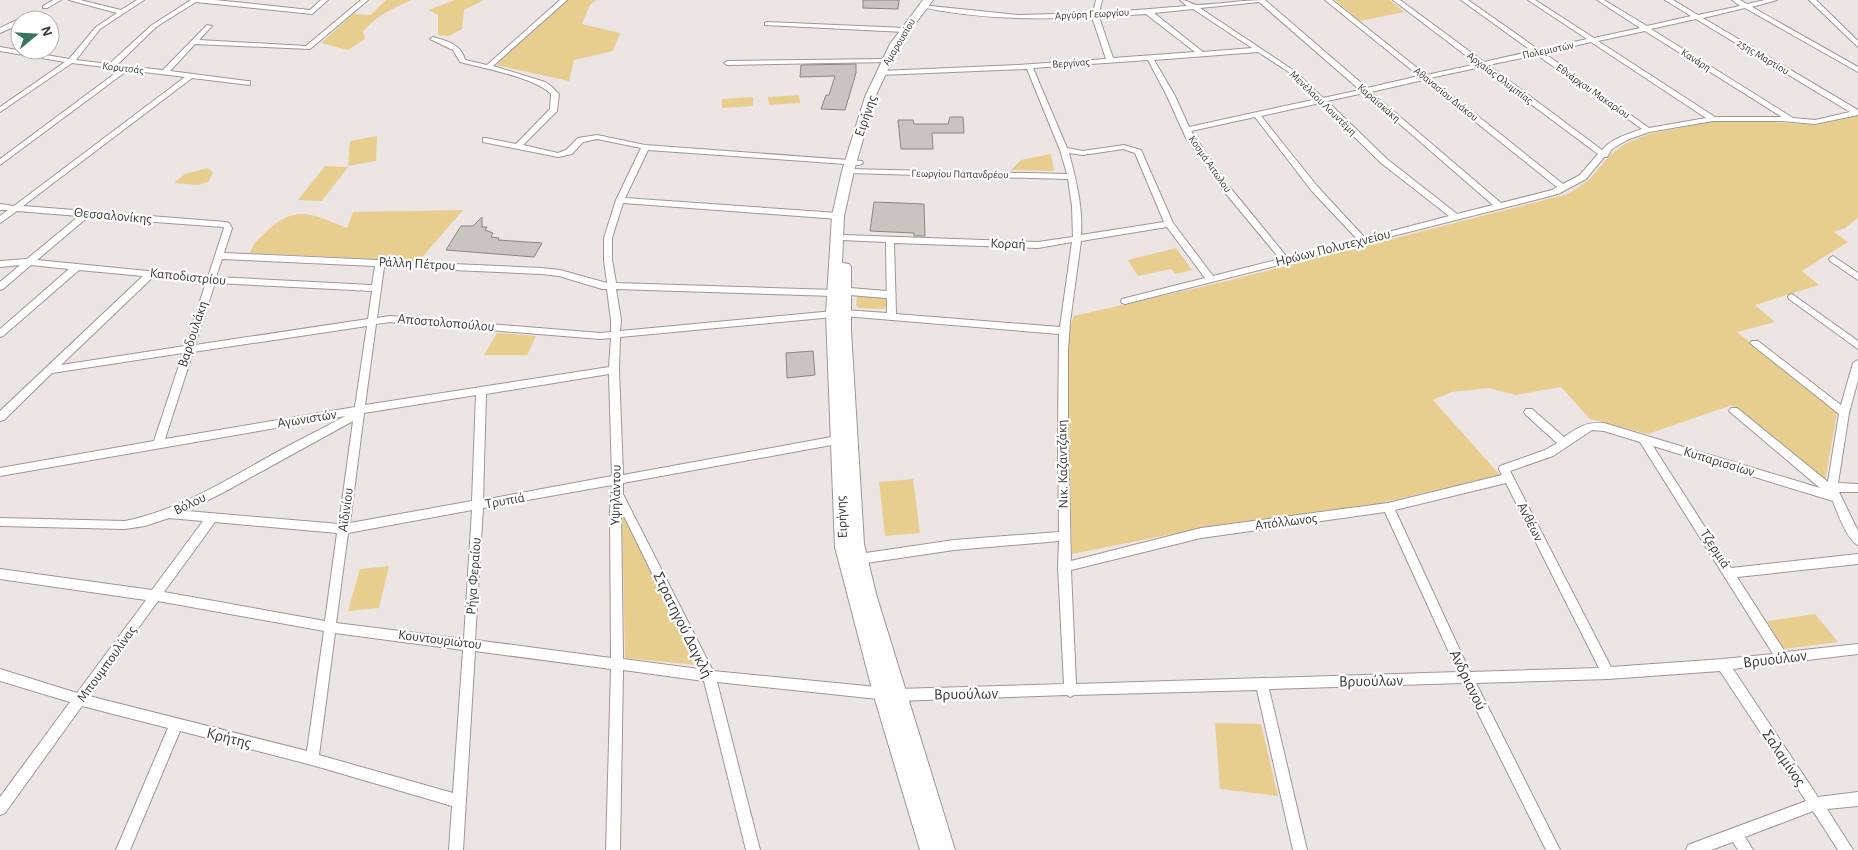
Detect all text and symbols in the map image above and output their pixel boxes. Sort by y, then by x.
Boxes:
street label: Αργύρη Γεωργίου [1054,7,1130,21]
north arrow [10,10,60,60]
street label: Αμαρουσίου [881,16,917,68]
text: N [38,24,55,38]
street label: 25ης Μαρτίου [1735,37,1791,77]
street label: Πολεμιστών [1521,39,1575,61]
street label: Κανάρη [1679,47,1713,73]
street label: Αρχαίας Ολυμπίας [1465,50,1535,106]
street label: Βεργίνας [1052,56,1090,70]
street label: Κορυτσάς [102,60,144,76]
street label: Εθνάρχου Μακαρίου [1554,62,1632,120]
street label: Αθανασίου Διάκου [1412,65,1480,123]
street label: Μενέλαου Λουντέμη [1288,68,1358,138]
street label: Καραϊσκάκη [1356,82,1402,124]
street label: Ειρήνης [852,93,880,138]
street label: Κοσμά Αιτωλου [1186,134,1234,194]
street label: Γεωργίου Παπανδρέου [911,168,1009,180]
street label: Θεσσαλονίκης [74,206,153,226]
street label: Ηρώων Πολυτεχνείου [1274,227,1392,269]
street label: Κοραή [990,236,1026,252]
street label: Ράλλη Πέτρου [378,255,456,273]
street label: Καποδιστρίου [149,266,227,288]
street label: Βαρδουλάκη [176,299,210,369]
street label: Αποστολοπούλου [397,312,495,334]
street label: Αγωνιστών [276,407,338,431]
street label: Νικ. Καζαντζάκη [1055,419,1071,509]
street label: Κυπαρισσίων [1682,445,1756,479]
street label: Υψηλάντου [608,465,624,525]
street label: Αϊδινίου [336,487,356,533]
street label: Βόλου [172,490,208,518]
street label: Τρυπιά [484,491,526,511]
street label: Ειρήνης [834,495,850,539]
street label: Ανθέων [1514,500,1546,544]
street label: Απόλλωνος [1254,511,1318,533]
street label: Τζερμιά [1697,527,1733,571]
street label: Ρήγα Φεραίου [464,537,484,615]
street label: Στρατηγού Δαγκλή [650,569,716,681]
street label: Μπουμπουλίνας [75,623,140,705]
street label: Κουντουριώτου [397,628,483,652]
street label: Ανδριανού [1447,647,1489,713]
street label: Βρυούλων [1742,647,1808,671]
street label: Βρυούλων [1339,672,1403,690]
street label: Βρυούλων [934,685,998,703]
street label: Κρήτης [205,725,253,752]
street label: Σαλαμίνος [1759,727,1809,790]

